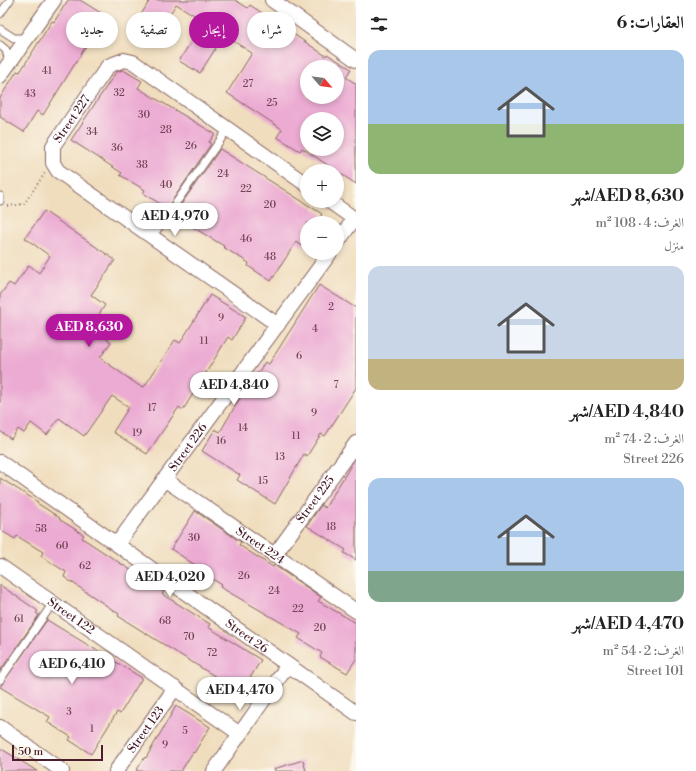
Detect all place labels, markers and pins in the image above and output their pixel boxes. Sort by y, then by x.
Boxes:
pin: AED 4,970 [129,203,221,237]
pin: AED 8,630 [43,314,135,348]
pin: AED 4,840 [188,372,280,406]
pin: AED 4,020 [124,564,216,598]
pin: AED 6,410 [26,651,118,685]
pin: AED 4,470 [194,677,286,711]

